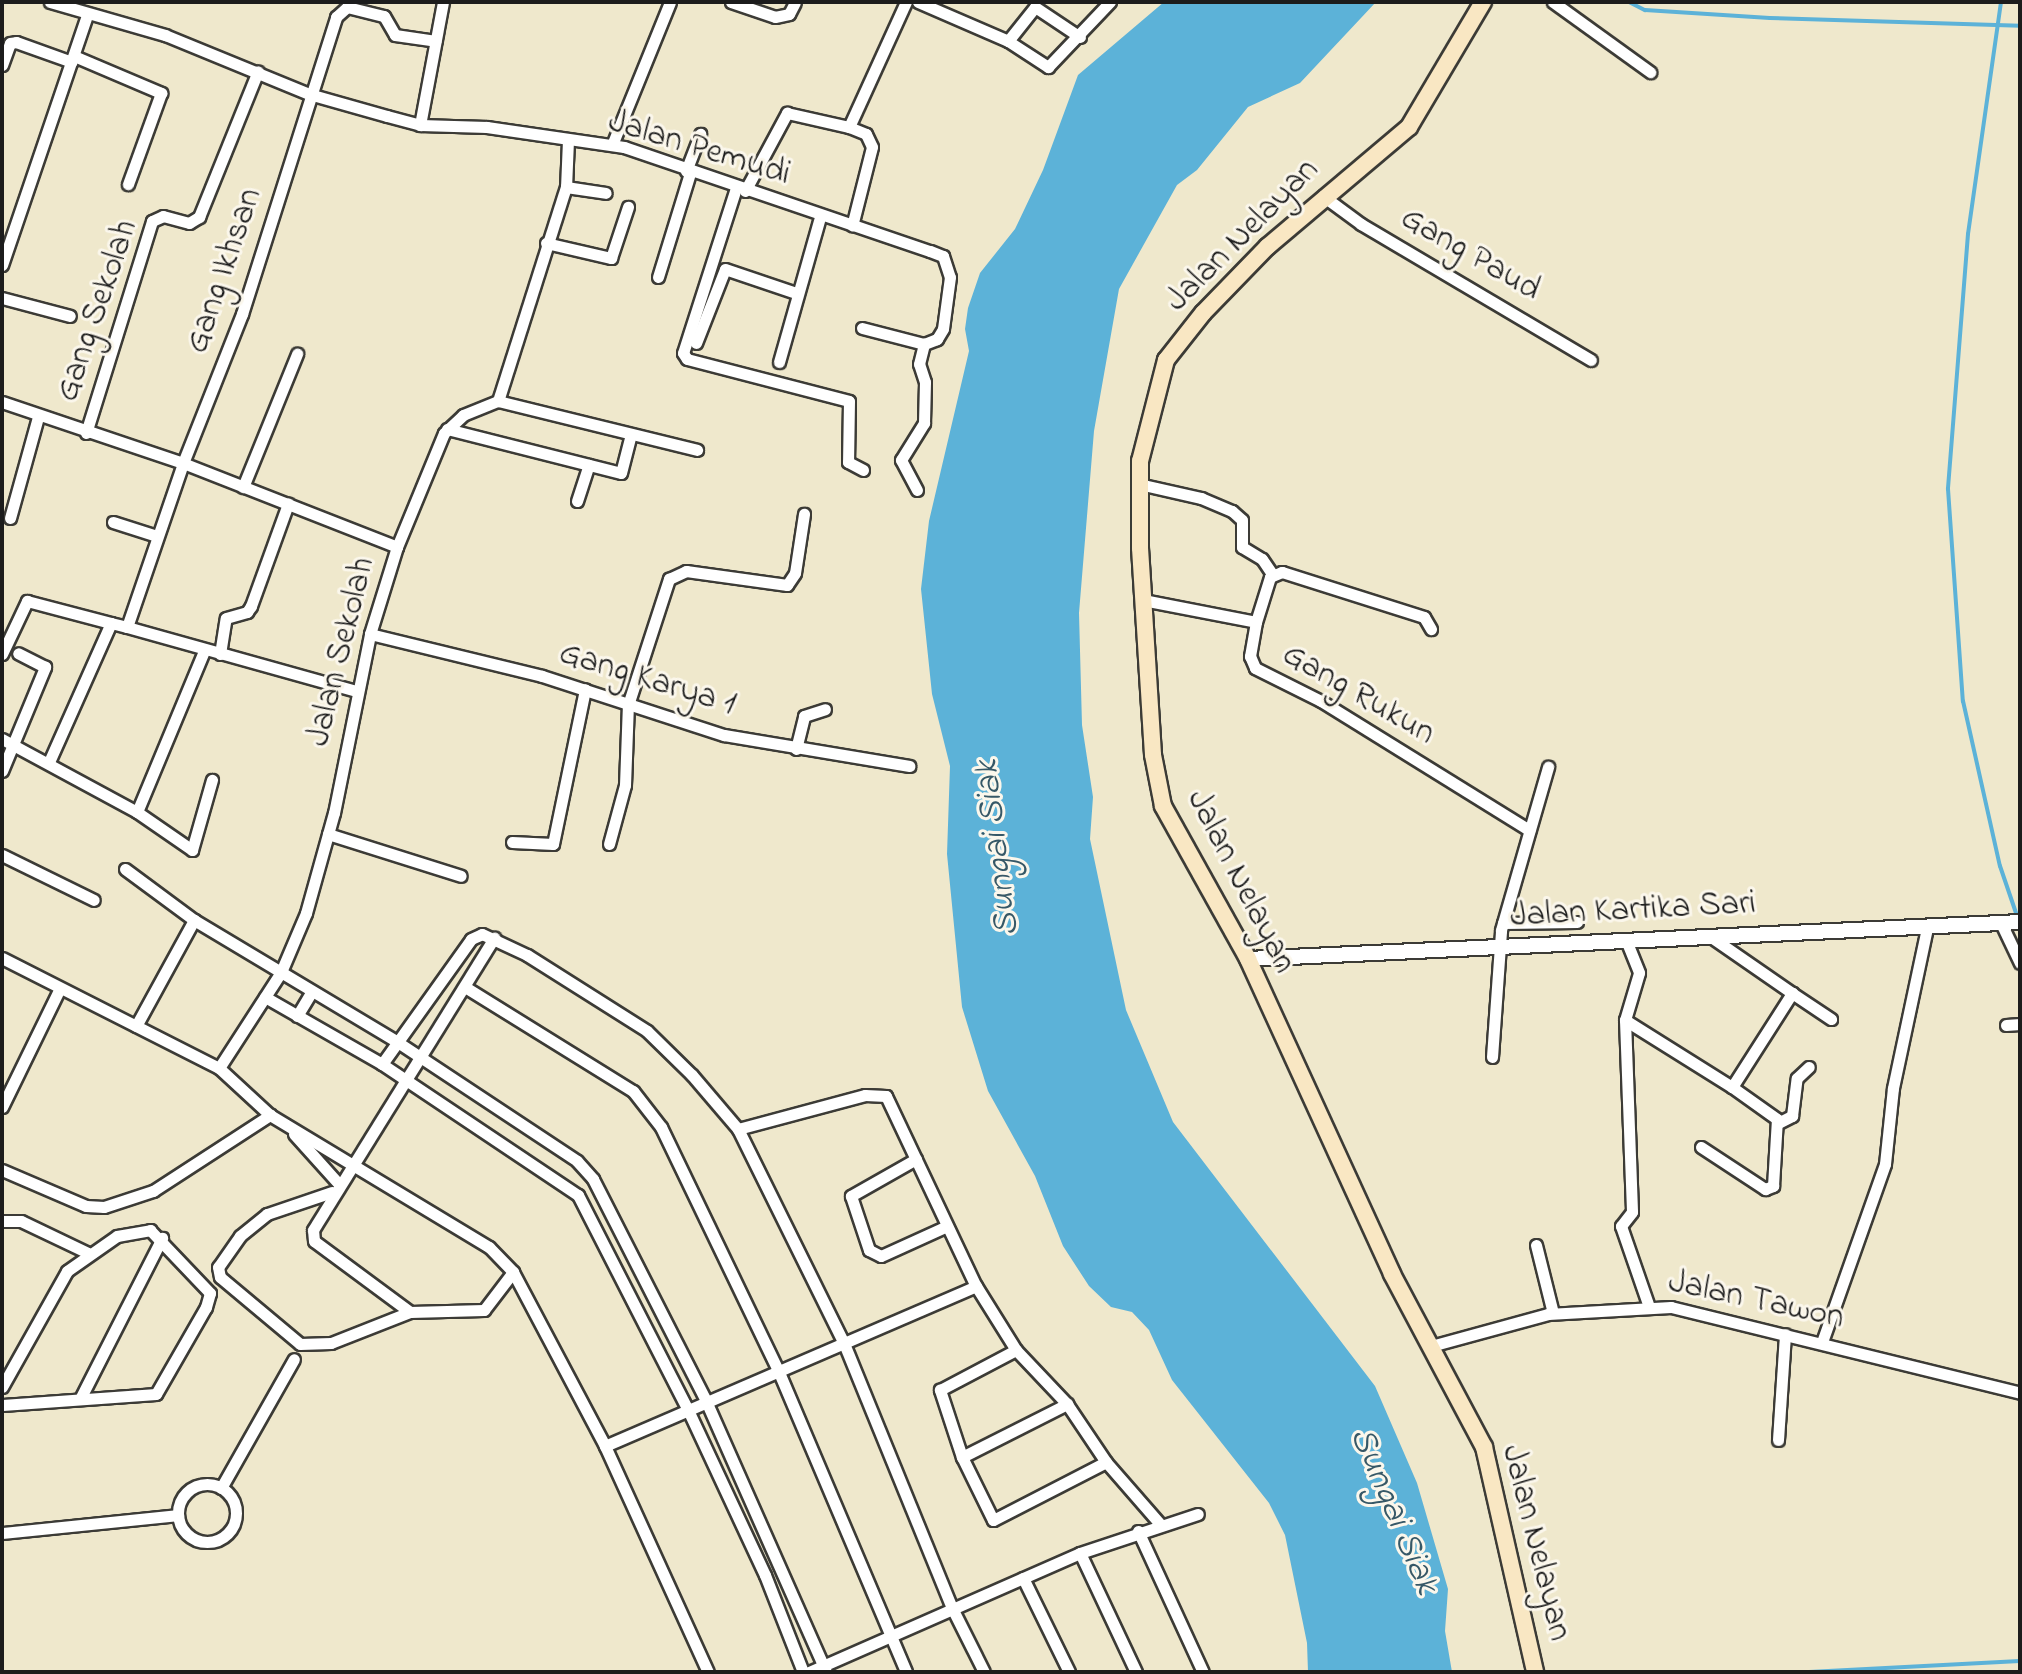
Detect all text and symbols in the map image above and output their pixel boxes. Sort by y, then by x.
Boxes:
street label: Jalan Pemudi [603,102,795,196]
street label: Jalan Nelayan [1158,151,1328,321]
street label: Gang Ikhsan [178,183,272,359]
street label: Gang Paud [1393,199,1547,311]
street label: Gang Sekolah [48,215,148,407]
street label: Jalan Sekolah [299,553,385,751]
street label: Gang Karya 1 [554,634,740,726]
street label: Gang Rukun [1274,635,1442,755]
water label: Sungai Siak [966,757,1030,939]
street label: Jalan Nelayan [1176,783,1304,981]
street label: Jalan Kartika Sari [1509,884,1757,938]
street label: Jalan Tawon [1664,1262,1848,1340]
water label: Sungai Siak [1338,1421,1448,1601]
street label: Jalan Nelayan [1491,1441,1579,1645]

